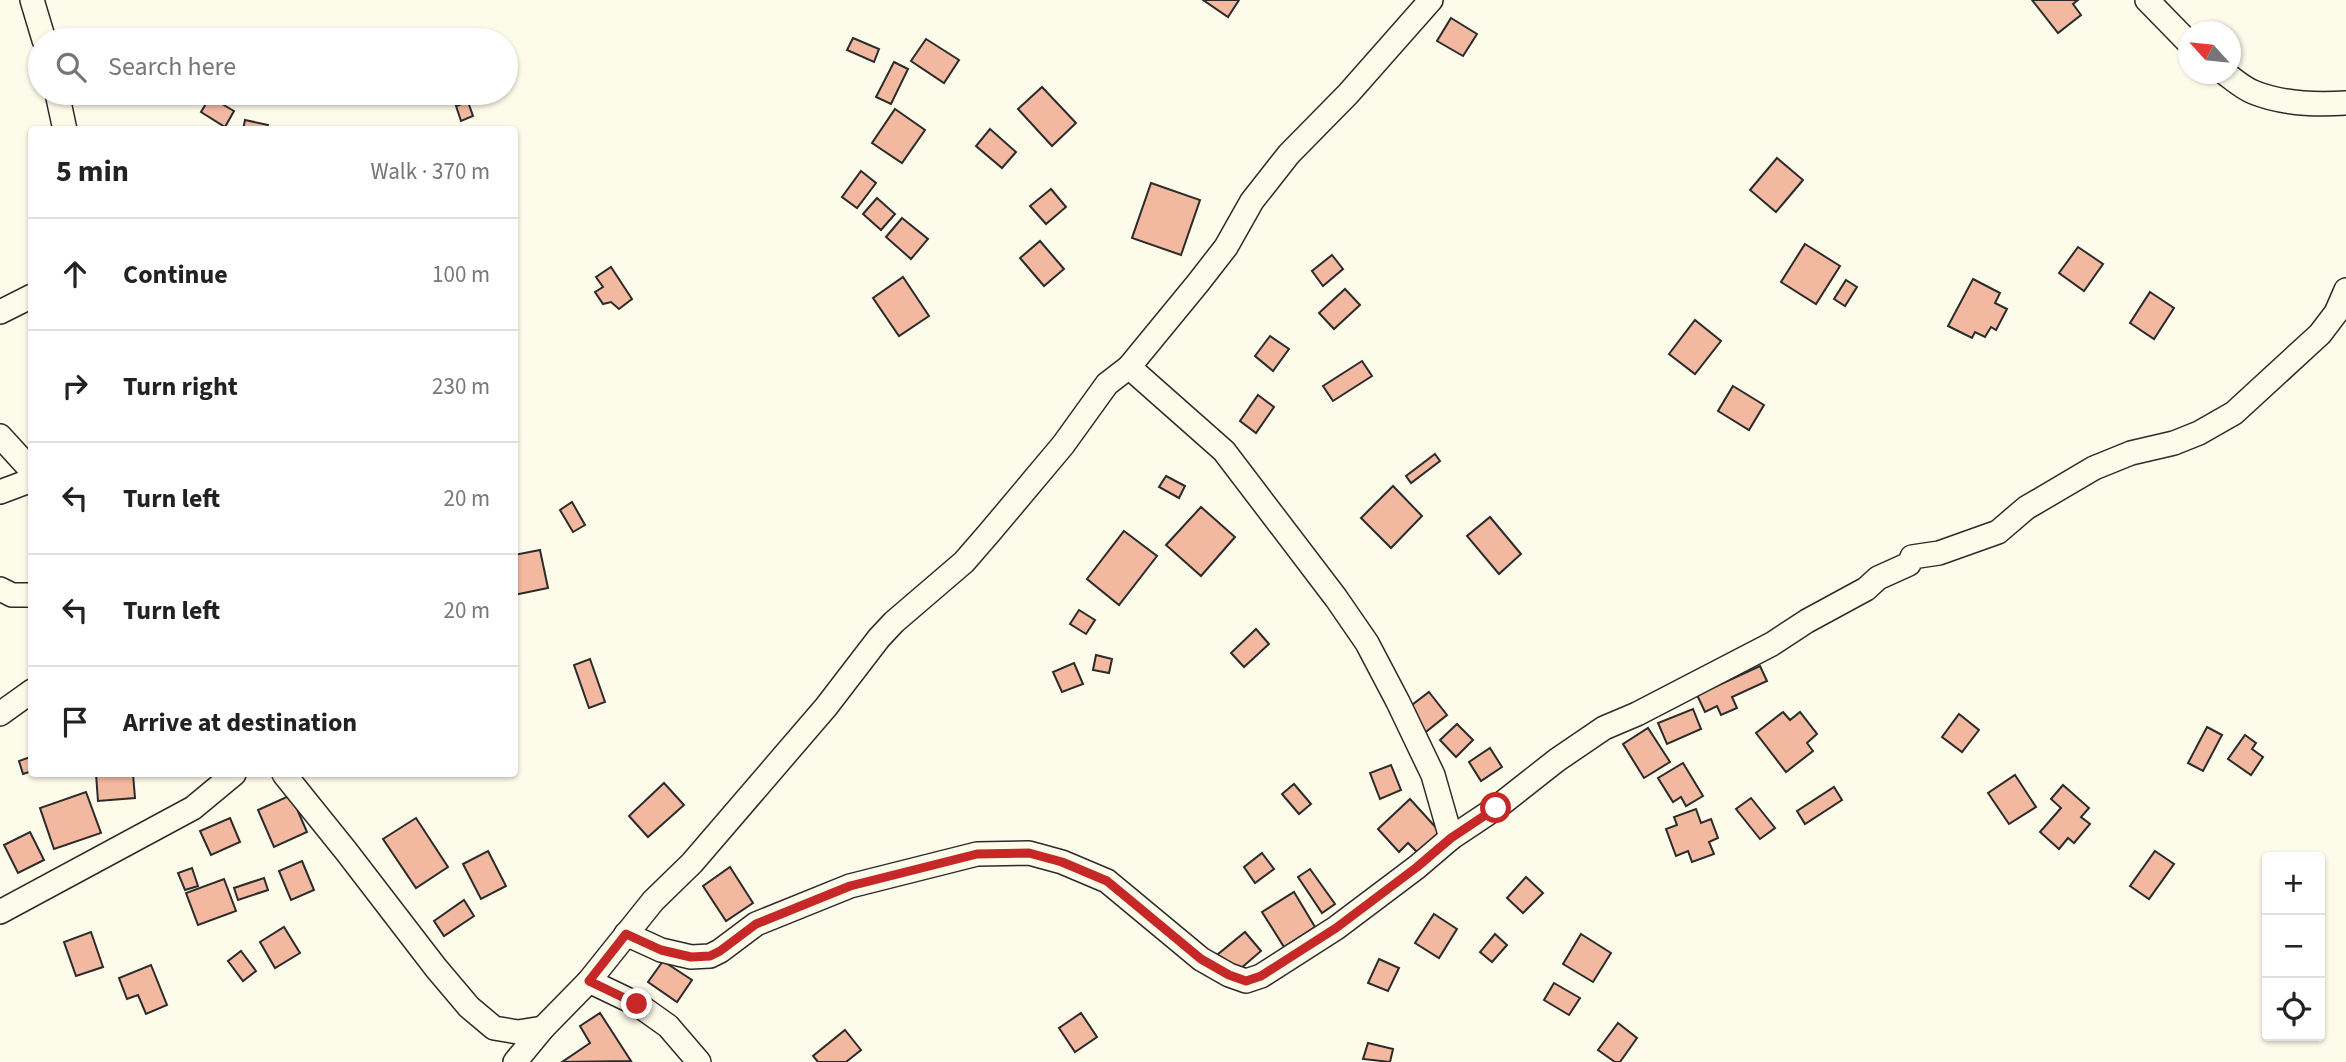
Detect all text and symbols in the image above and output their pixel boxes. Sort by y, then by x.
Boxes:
north arrow [2178,21,2241,84]
search box [28,28,518,105]
icon: search [52,48,90,86]
text: Search here [108,48,236,85]
text: 5 min [56,150,129,193]
text: Walk · 370 m [371,155,490,188]
icon: ahead [56,255,94,293]
text: Continue [123,256,228,293]
text: 100 m [432,258,490,291]
icon: right [56,367,94,405]
text: Turn right [123,368,238,405]
text: 230 m [432,370,490,403]
icon: left [56,479,94,517]
text: Turn left [123,480,220,517]
text: 20 m [443,482,490,515]
icon: left [56,591,94,629]
text: Turn left [123,592,220,629]
text: 20 m [443,594,490,627]
icon: arrive [56,703,94,741]
text: Arrive at destination [123,704,357,741]
route start [1480,792,1511,823]
map controls [2262,852,2325,1041]
button: + [2262,852,2325,915]
button: − [2262,915,2325,978]
button: locate [2262,978,2325,1041]
route end [621,988,652,1019]

